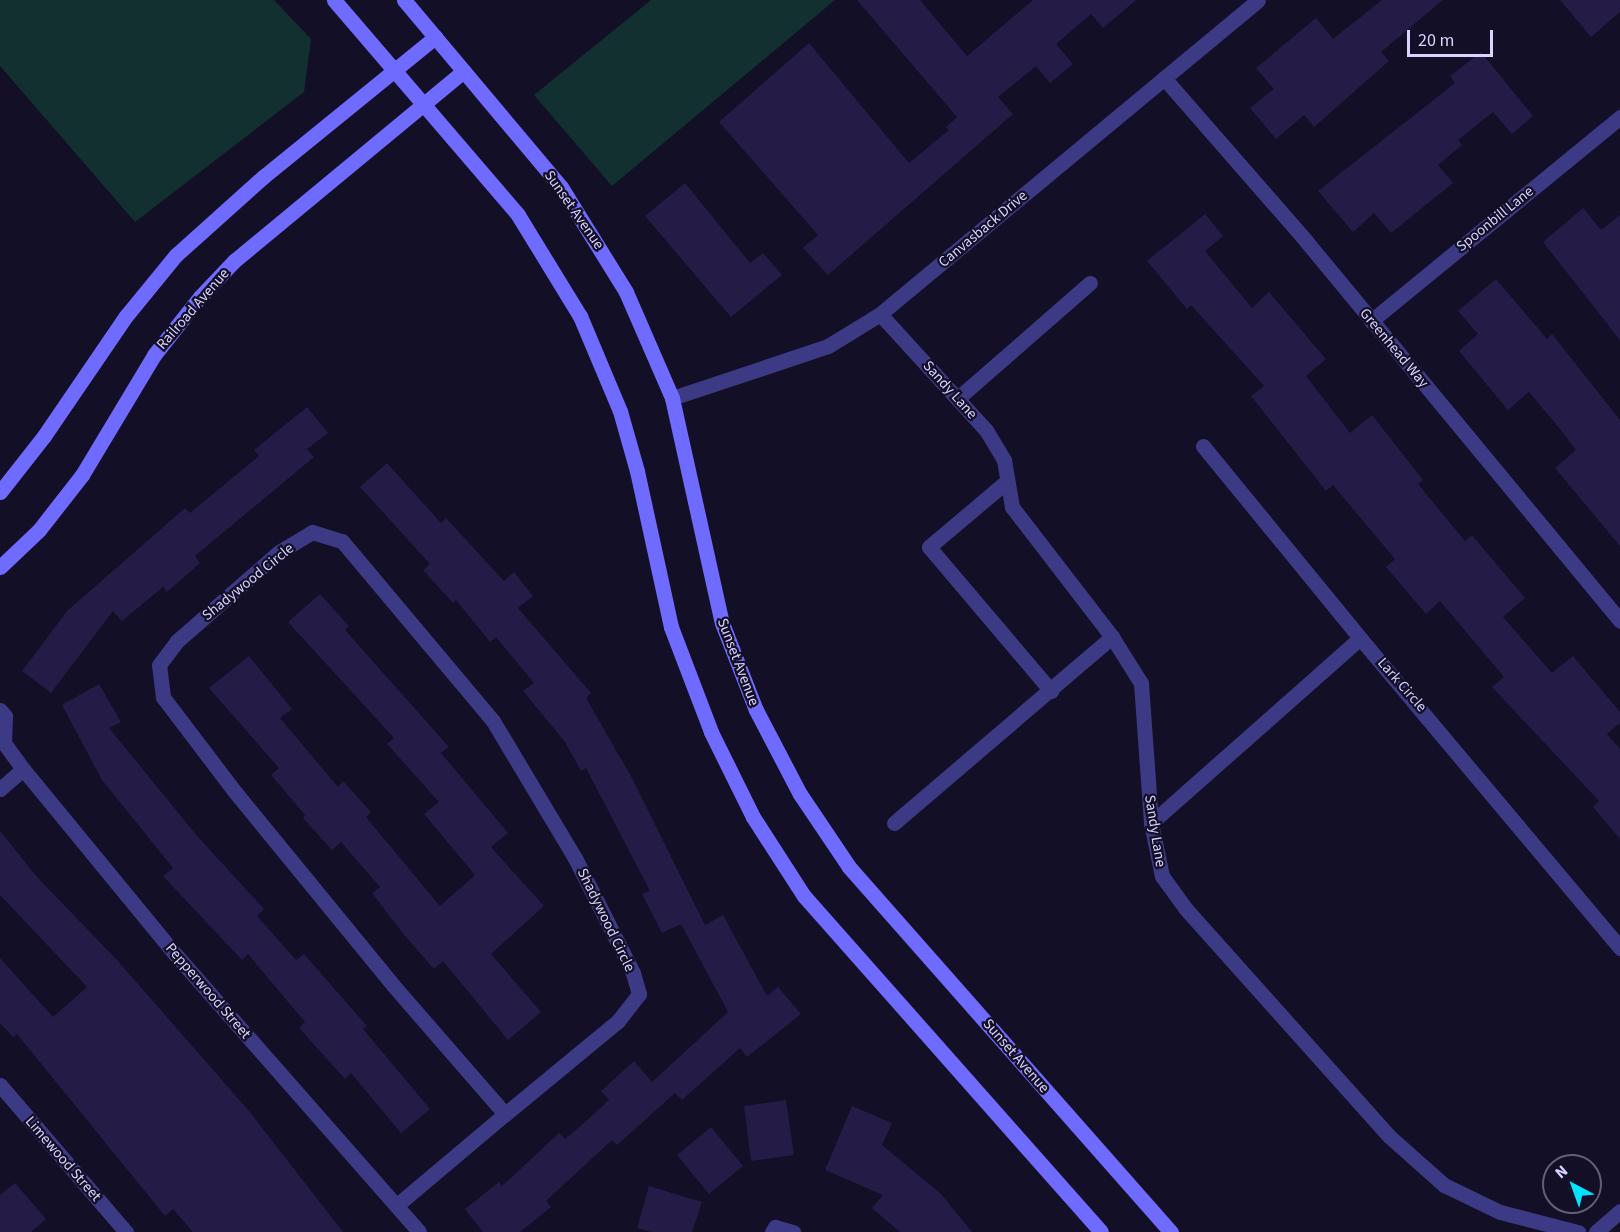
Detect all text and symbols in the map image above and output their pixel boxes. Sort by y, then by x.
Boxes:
scale bar [1410,18,1496,56]
text: 20 m [1418,28,1454,53]
street label: Sunset Avenue [540,167,608,253]
street label: Spoonbill Lane [1453,182,1537,256]
street label: Canvasback Drive [935,187,1031,271]
street label: Railroad Avenue [153,265,233,353]
street label: Greenhead Way [1356,305,1432,391]
street label: Sandy Lane [919,357,981,423]
street label: Shadywood Circle [199,540,297,624]
street label: Sunset Avenue [713,616,763,708]
street label: Lark Circle [1374,654,1430,716]
street label: Sandy Lane [1140,794,1170,868]
street label: Shadywood Circle [573,865,639,975]
street label: Pepperwood Street [162,939,254,1043]
street label: Sunset Avenue [979,1015,1053,1097]
street label: Limewood Street [21,1113,105,1205]
north arrow [1542,1154,1602,1214]
text: N [1550,1160,1573,1184]

